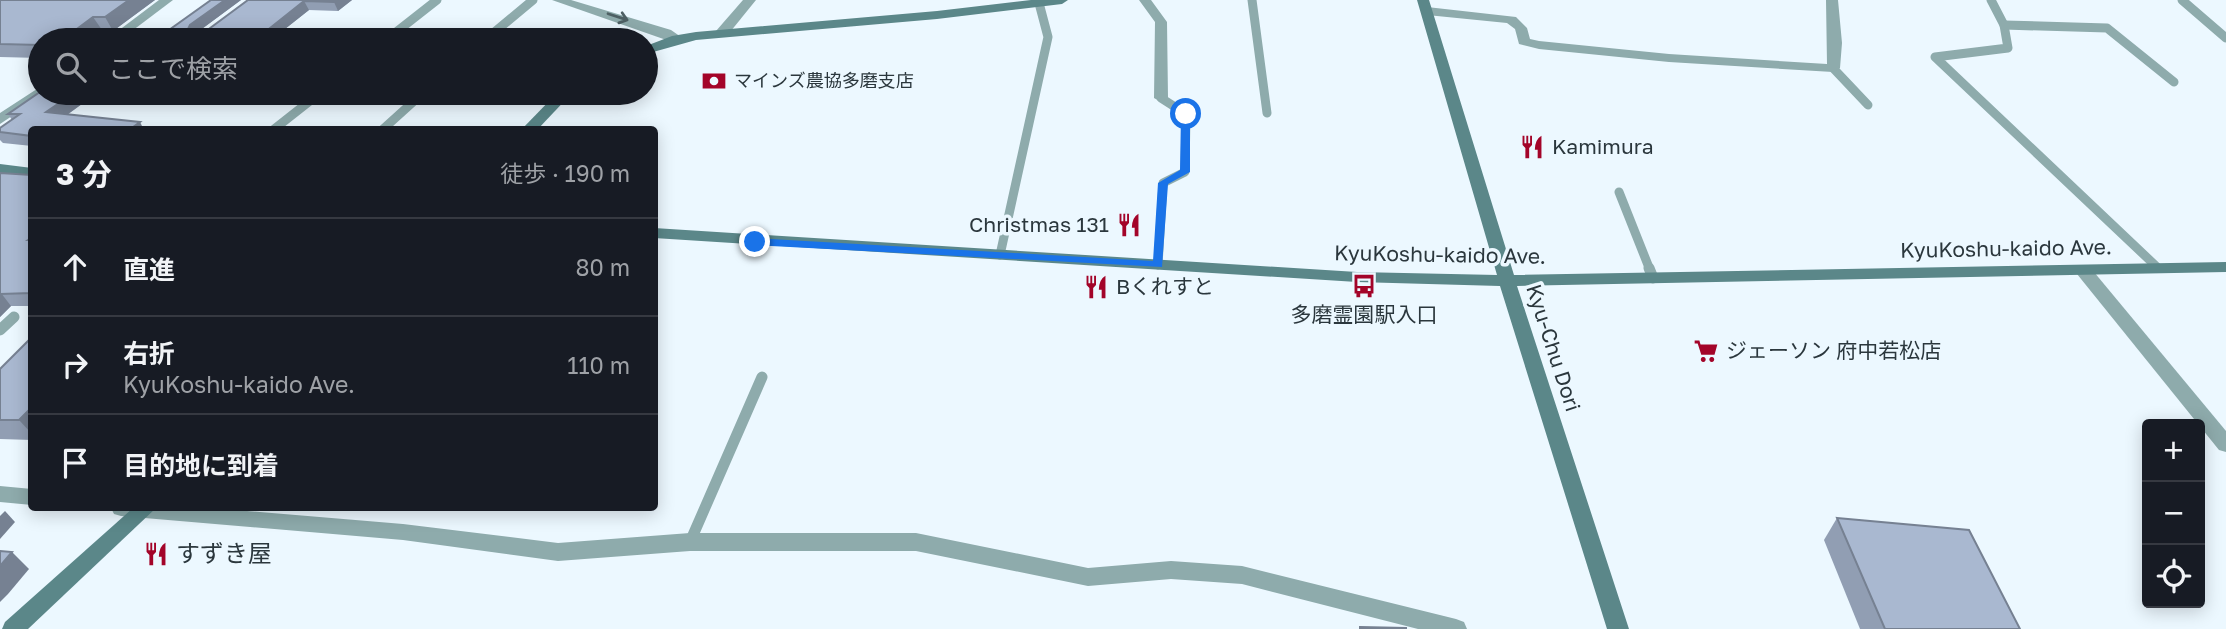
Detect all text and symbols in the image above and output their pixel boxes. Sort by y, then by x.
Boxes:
one-way arrow [607,12,629,25]
search box [28,28,658,105]
icon: search [52,48,90,86]
text: ここで検索 [108,53,238,84]
bank icon: マインズ農協多磨支店 [700,67,728,95]
place label: マインズ農協多磨支店 [734,69,914,91]
route start [1170,98,1201,129]
restaurant icon: Kamimura [1518,133,1546,161]
place label: Kamimura [1552,133,1654,159]
text: 3 分 [56,156,112,192]
text: 徒歩 · 190 m [500,159,630,187]
place label: Christmas 131 [969,211,1109,237]
restaurant icon: Christmas 131 [1115,211,1143,239]
route end [739,226,770,257]
street label: KyuKoshu-kaido Ave. [1900,233,2112,263]
street label: KyuKoshu-kaido Ave. [1334,239,1546,269]
icon: ahead [56,248,94,286]
text: 80 m [576,253,630,281]
text: 直進 [123,254,175,285]
bus stop icon: 多磨霊園駅入口 [1350,272,1378,300]
restaurant icon: Bくれすと [1082,273,1110,301]
place label: Bくれすと [1116,273,1214,299]
street label: Kyu-Chu Dori [1521,281,1587,415]
place label: 多磨霊園駅入口 [1291,301,1438,327]
supermarket icon: ジェーソン 府中若松店 [1692,337,1720,365]
place label: ジェーソン 府中若松店 [1726,337,1941,363]
text: 右折 [123,338,175,369]
icon: right [56,346,94,384]
text: 110 m [567,351,630,379]
text: KyuKoshu-kaido Ave. [123,370,355,398]
map controls [2142,419,2205,608]
button: + [2142,419,2205,482]
icon: arrive [56,444,94,482]
text: 目的地に到着 [123,450,279,481]
button: − [2142,482,2205,545]
place label: すずき屋 [176,538,272,567]
restaurant icon: すずき屋 [142,540,170,568]
button: locate [2142,545,2205,608]

